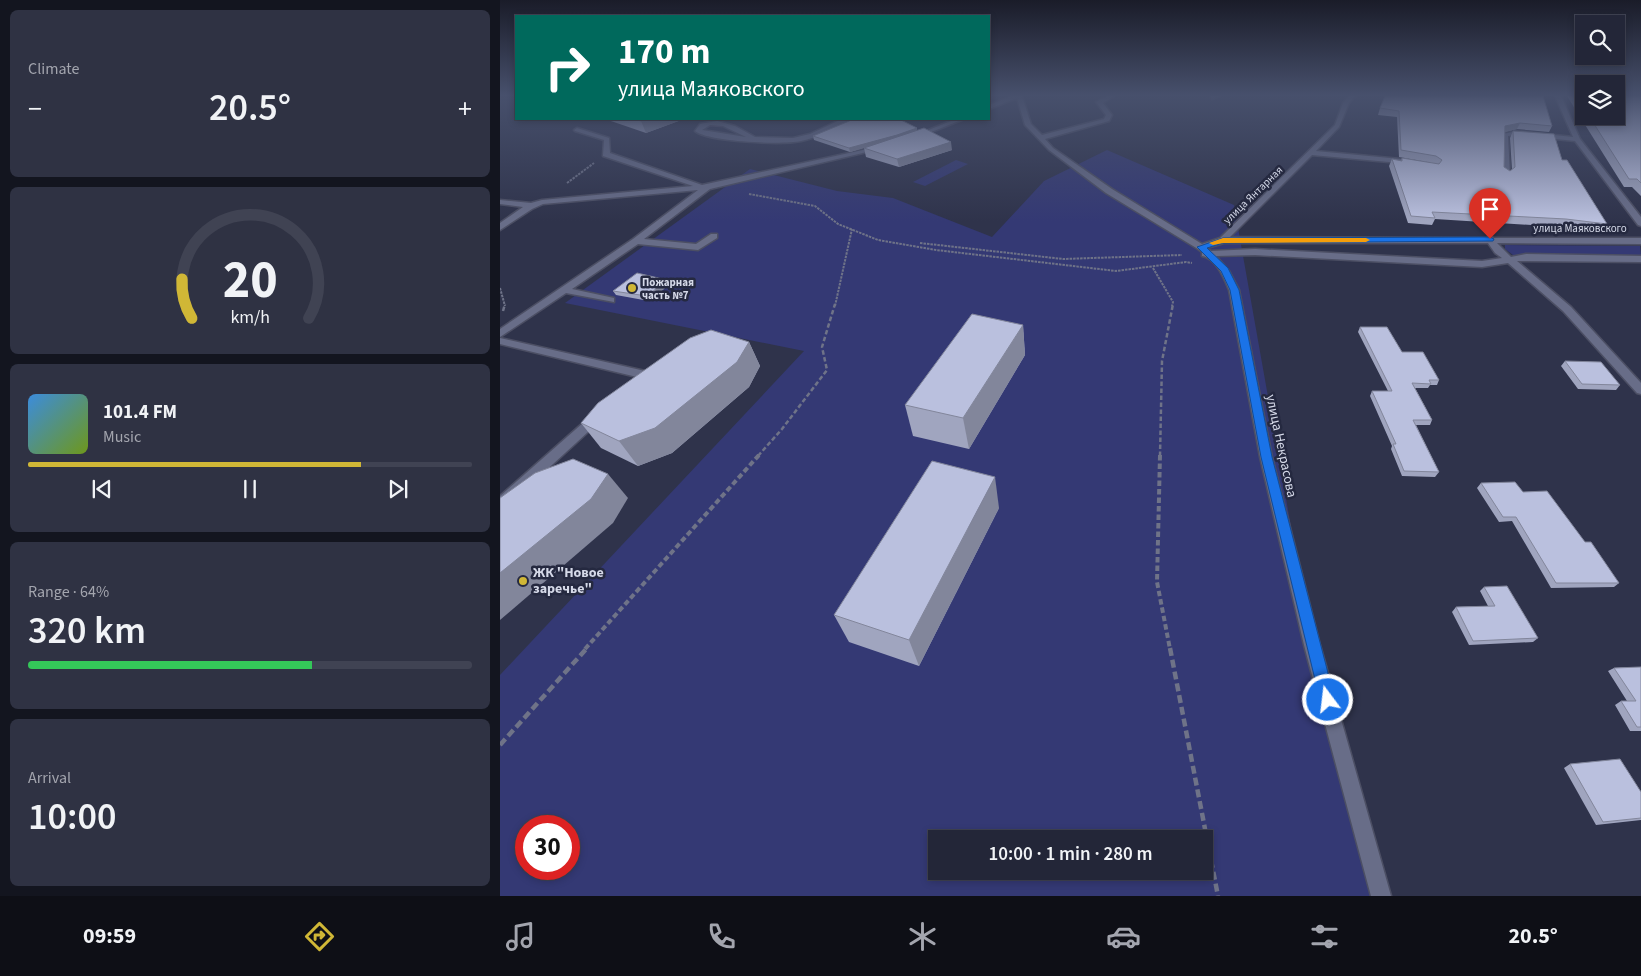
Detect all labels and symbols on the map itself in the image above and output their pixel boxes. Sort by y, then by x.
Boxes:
street label: улица Янтарная [1220,163,1286,227]
pin [1469,188,1511,239]
street label: улица Маяковского [1533,221,1627,236]
place label: Пожарная часть №7 [642,275,694,303]
marker: Пожарная часть №7 [626,282,638,294]
street label: улица Некрасова [1260,393,1302,499]
place label: ЖК "Новое заречье" [533,563,604,599]
marker: ЖК "Новое заречье" [517,575,529,587]
position arrow [1301,673,1353,725]
speed limit sign: 30 [515,815,580,880]

